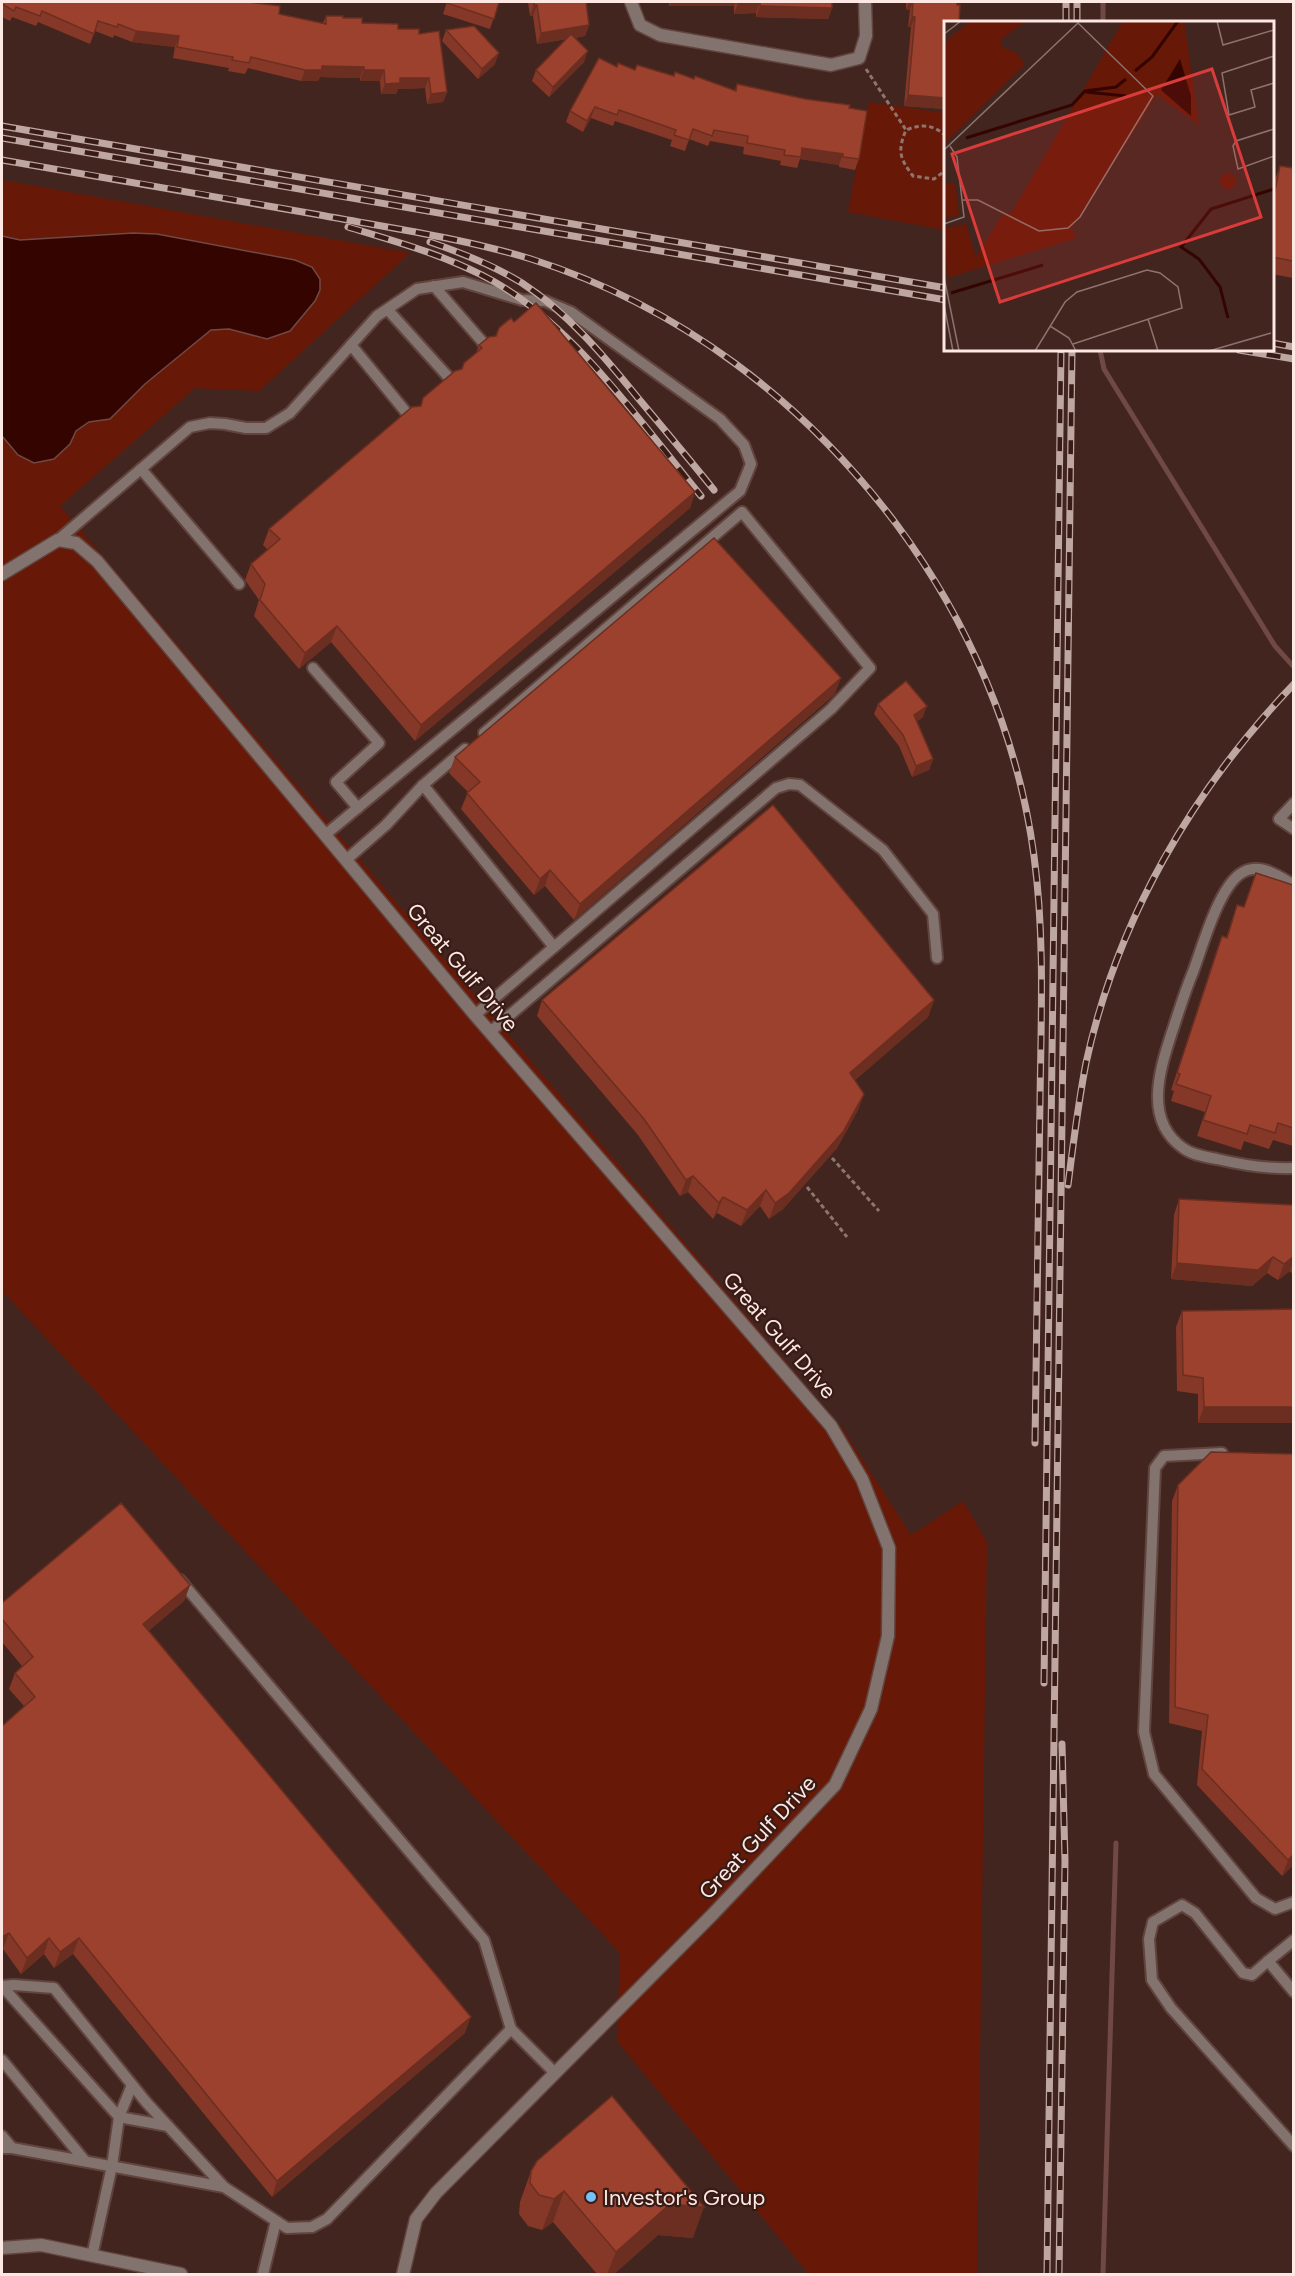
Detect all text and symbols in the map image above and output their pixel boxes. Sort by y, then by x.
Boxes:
inset map [944,21,1274,351]
street label: Great Gulf Drive [401,898,524,1037]
street label: Great Gulf Drive [717,1266,842,1404]
street label: Great Gulf Drive [693,1770,822,1905]
place label: Investor's Group [603,2184,765,2211]
marker: Investor's Group [584,2190,598,2204]

